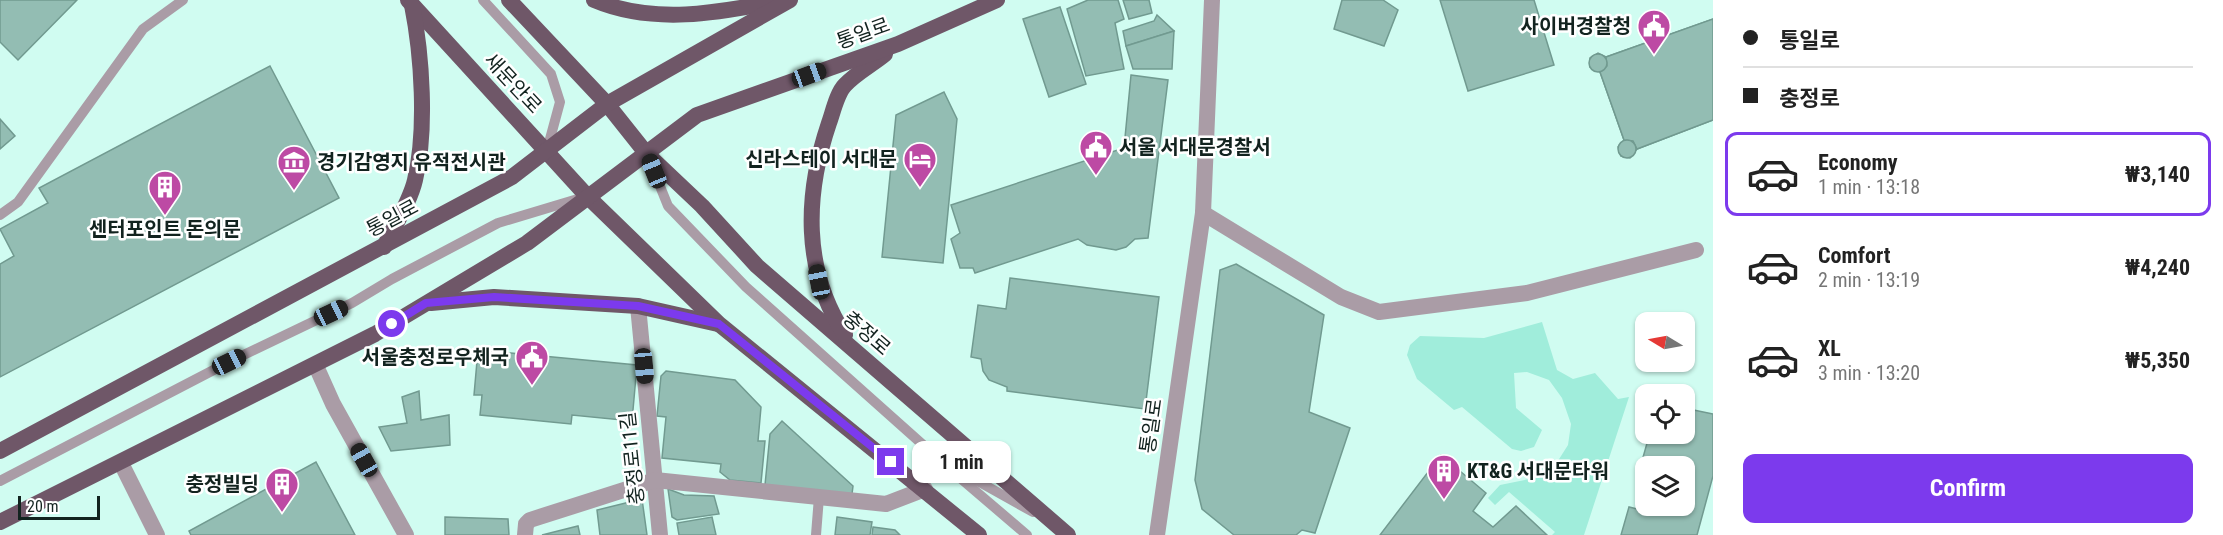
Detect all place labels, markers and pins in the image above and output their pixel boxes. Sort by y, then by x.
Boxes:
public building icon: 사이버경찰청 [1636,8,1672,55]
place label: 사이버경찰청 [1521,14,1631,38]
public building icon: 서울 서대문경찰서 [1078,129,1114,176]
place label: 서울 서대문경찰서 [1119,135,1271,159]
hotel icon: 신라스테이 서대문 [902,141,938,188]
museum icon: 경기감영지 유적전시관 [276,144,312,191]
place label: 신라스테이 서대문 [745,147,897,171]
place label: 경기감영지 유적전시관 [317,150,506,174]
building icon: 센터포인트 돈의문 [147,169,183,216]
place label: 센터포인트 돈의문 [89,217,241,241]
public building icon: 서울충정로우체국 [514,339,550,386]
place label: 서울충정로우체국 [362,345,509,369]
building icon: KT&G 서대문타워 [1426,453,1462,500]
place label: KT&G 서대문타워 [1467,459,1609,483]
building icon: 충정빌딩 [264,466,300,513]
place label: 충정빌딩 [185,472,259,496]

